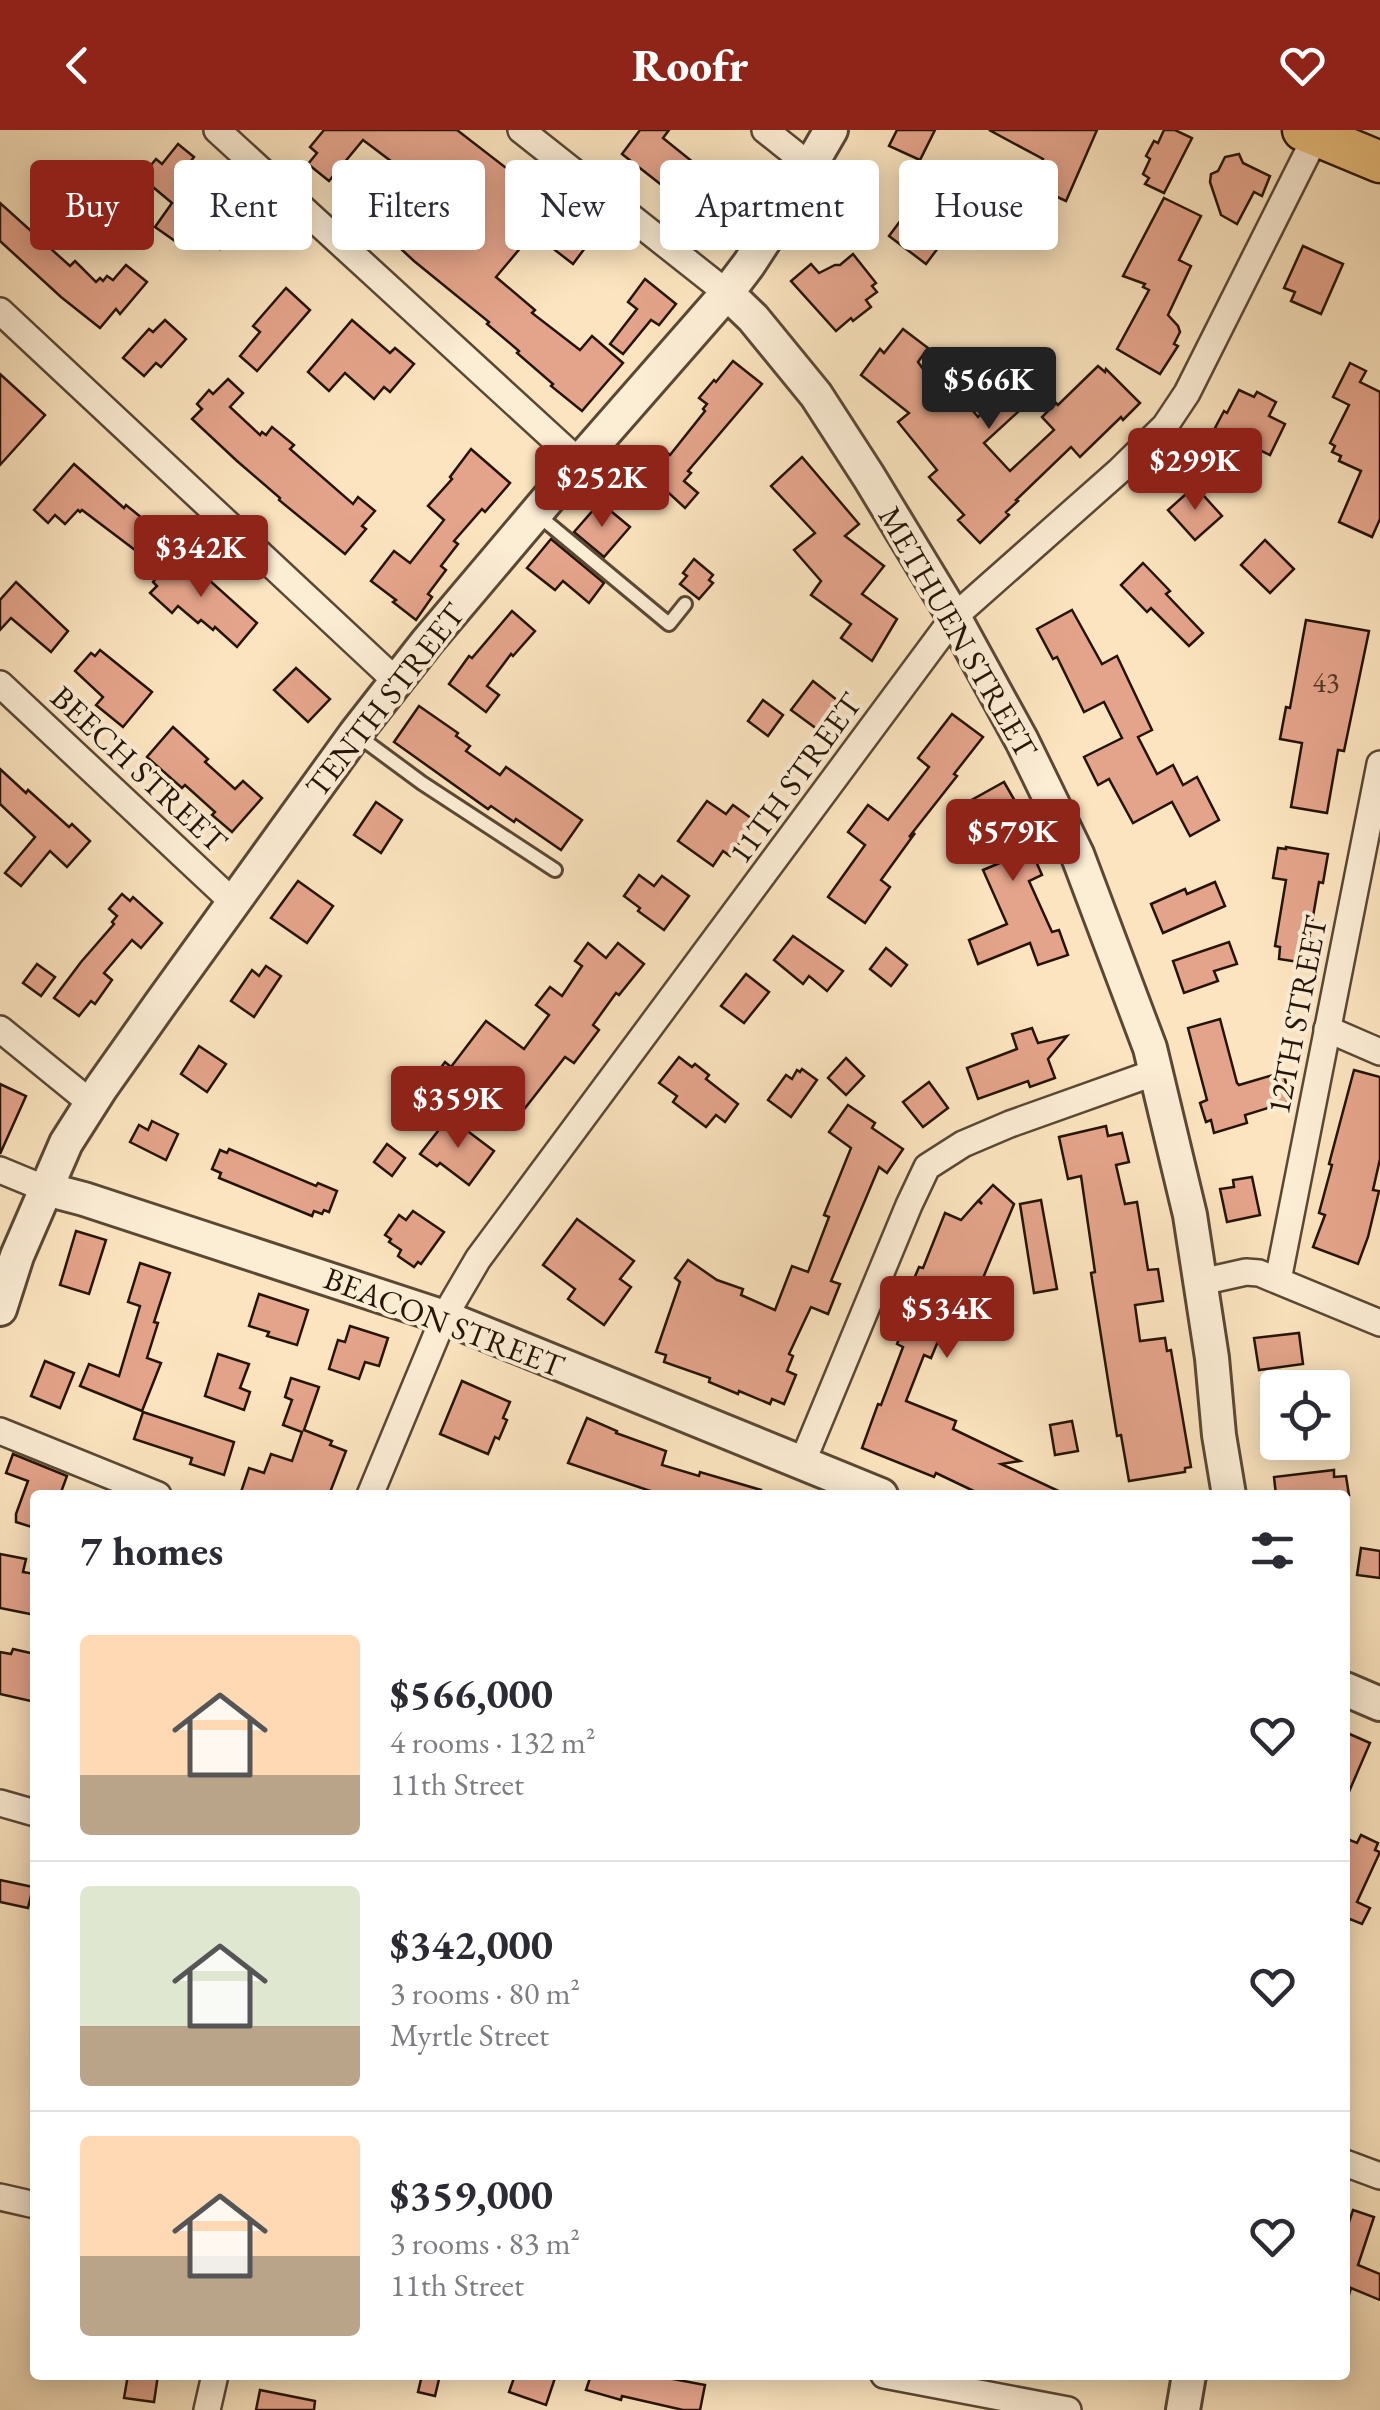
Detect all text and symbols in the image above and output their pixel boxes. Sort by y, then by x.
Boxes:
text: Roofr [632,36,748,94]
icon: back [50,38,105,93]
icon: heart [1275,38,1330,93]
chip: Buy [30,160,154,250]
chip: Rent [174,160,312,250]
chip: Filters [332,160,485,250]
chip: New [505,160,640,250]
chip: Apartment [660,160,879,250]
chip: House [899,160,1058,250]
pin: $566K [919,347,1059,432]
text: $566K [944,358,1034,400]
pin: $299K [1125,428,1265,513]
text: $299K [1150,439,1240,481]
pin: $252K [532,445,672,530]
text: $252K [557,456,647,498]
street label: METHUEN STREET [869,498,1048,766]
pin: $342K [131,515,271,600]
text: $342K [156,526,246,568]
street label: TENTH STREET [296,594,474,806]
house number: 43 [1313,664,1339,700]
street label: BEECH STREET [42,676,237,862]
street label: 11TH STREET [719,684,871,872]
pin: $579K [943,799,1083,884]
text: $579K [968,810,1058,852]
street label: 12TH STREET [1257,912,1337,1118]
pin: $359K [388,1066,528,1151]
text: $359K [413,1077,503,1119]
street label: BEACON STREET [318,1257,570,1387]
pin: $534K [877,1276,1017,1361]
text: $534K [902,1287,992,1329]
map controls [1260,1370,1350,1460]
button: locate [1260,1370,1350,1460]
text: 7 homes [80,1523,223,1578]
icon: filters [1245,1523,1300,1578]
text: $566,000 [390,1666,553,1721]
icon: home [160,1675,280,1795]
icon: heart [1245,1708,1300,1763]
text: 4 rooms · 132 m² [390,1721,596,1763]
text: 11th Street [390,1763,524,1805]
text: $342,000 [390,1917,553,1972]
icon: home [160,1926,280,2046]
icon: heart [1245,1959,1300,2014]
text: 3 rooms · 80 m² [390,1972,580,2014]
text: Myrtle Street [390,2014,549,2056]
text: $359,000 [390,2167,553,2222]
icon: home [160,2176,280,2296]
icon: heart [1245,2209,1300,2264]
text: 3 rooms · 83 m² [390,2222,580,2264]
text: 11th Street [390,2264,524,2306]

